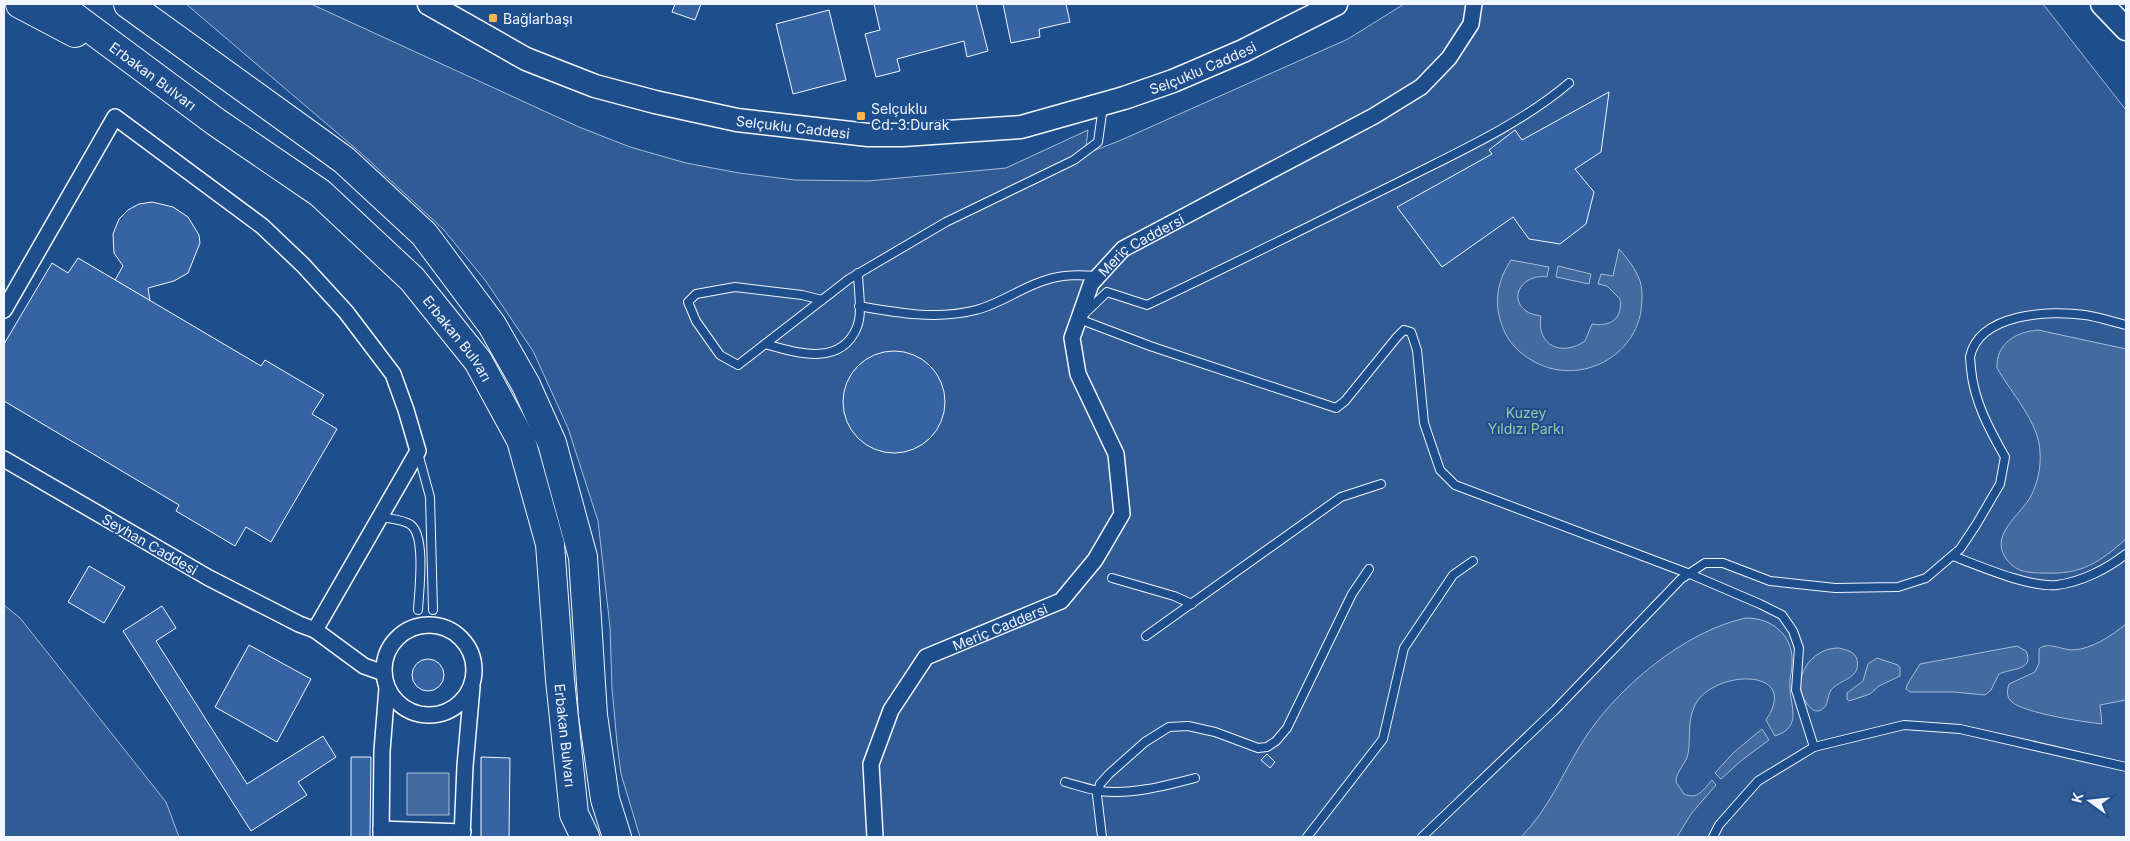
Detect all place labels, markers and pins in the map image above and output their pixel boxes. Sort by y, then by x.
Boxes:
place label: Bağlarbaşı [503,10,573,27]
marker: Bağlarbaşı [487,12,499,24]
place label: Selçuklu Cd. 3.Durak [871,100,950,133]
marker: Selçuklu Cd. 3.Durak [855,110,867,122]

